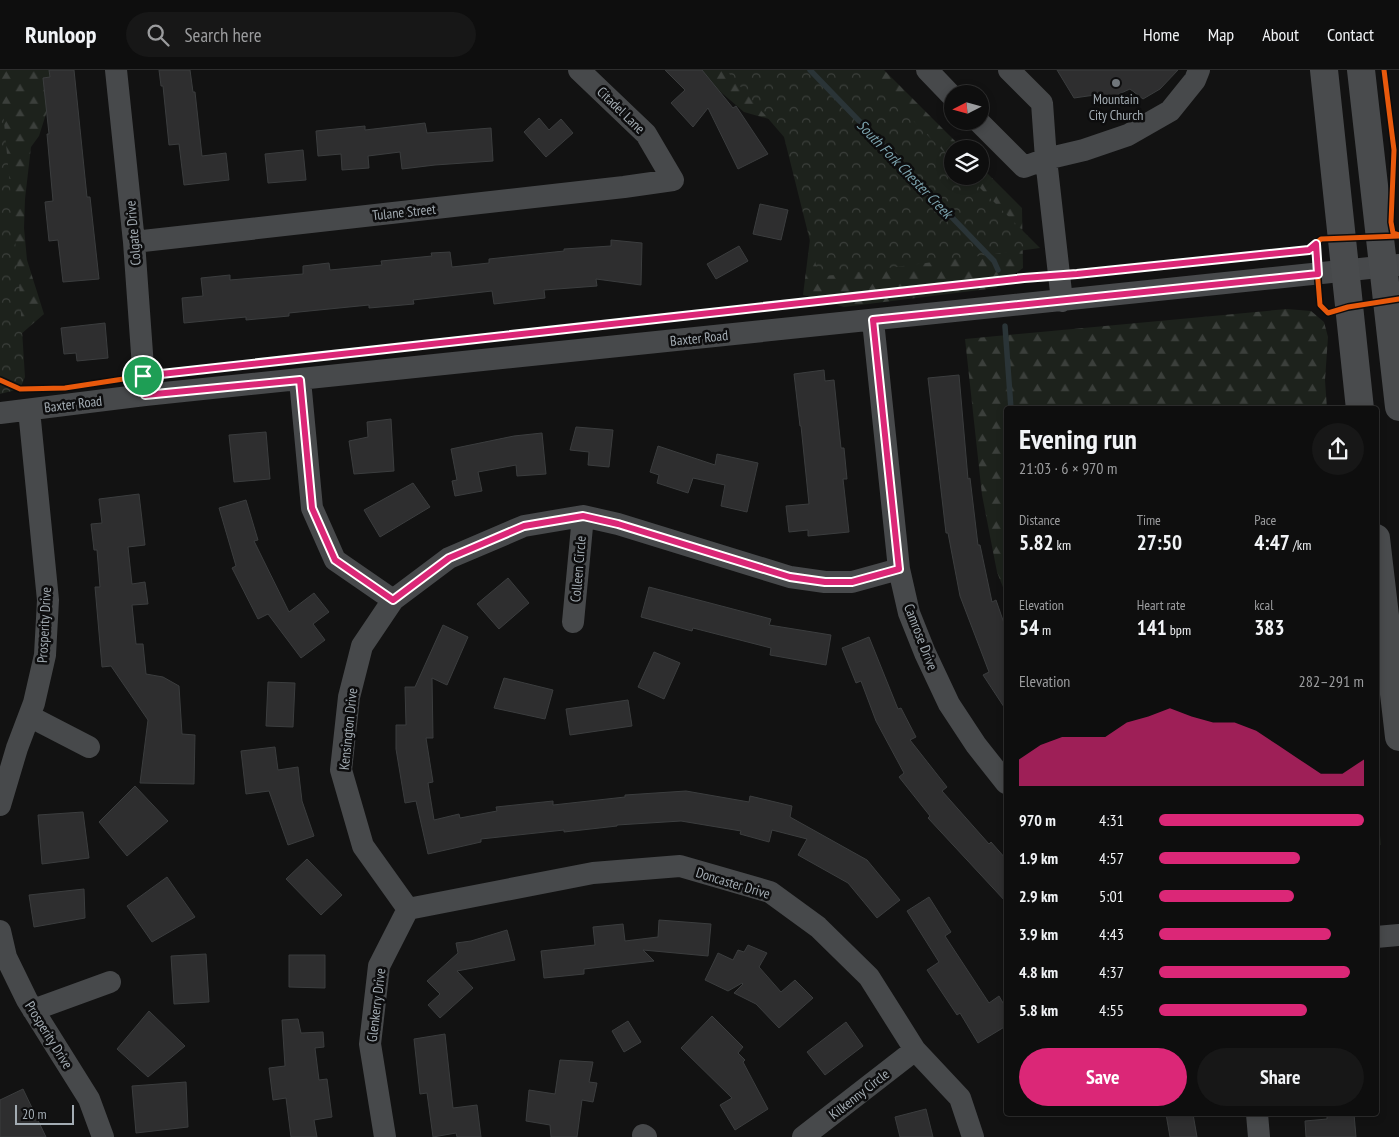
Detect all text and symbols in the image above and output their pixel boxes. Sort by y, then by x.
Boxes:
search box [126,12,476,57]
text: Runloop [25,19,96,50]
icon: search [144,21,172,49]
text: Search here [184,23,262,47]
text: Home [1143,23,1180,46]
text: Map [1208,23,1234,46]
text: About [1262,23,1299,46]
text: Contact [1327,23,1374,46]
marker: Mountain City Church [1110,77,1122,89]
street label: Citadel Lane [593,83,649,138]
north arrow [944,85,989,130]
map controls [944,85,989,185]
place label: Mountain City Church [1089,90,1143,124]
water label: South Fork Chester Creek [853,116,958,224]
button: layers [944,140,989,185]
street label: Colgate Drive [121,200,145,266]
street label: Tulane Street [371,200,437,224]
street label: Baxter Road [669,326,729,350]
pin [122,355,164,397]
icon: arrive [129,362,157,390]
street label: Baxter Road [43,392,103,416]
text: Evening run [1019,420,1137,457]
button: share [1312,423,1364,475]
text: 21:03 · 6 × 970 m [1019,458,1117,478]
text: Distance [1019,511,1060,529]
text: Time [1137,511,1161,529]
text: Pace [1254,511,1276,529]
text: 5.82 [1019,529,1054,556]
text: 27:50 [1137,529,1182,556]
text: 4:47 [1254,529,1290,556]
street label: Colleen Circle [566,535,590,603]
text: km [1054,536,1071,554]
text: /km [1290,536,1311,554]
street label: Prosperity Drive [33,586,55,664]
text: Elevation [1019,596,1064,614]
text: Heart rate [1137,596,1186,614]
text: kcal [1254,596,1273,614]
street label: Camrose Drive [900,601,942,673]
text: 54 [1019,614,1039,641]
text: 141 [1137,614,1167,641]
text: 383 [1254,614,1284,641]
text: m [1039,621,1051,639]
text: bpm [1167,621,1191,639]
text: Elevation [1019,671,1070,691]
text: 282–291 m [1299,671,1364,691]
street label: Kensington Drive [335,687,361,771]
text: 970 m [1019,810,1056,830]
text: 4:31 [1099,810,1124,830]
text: 1.9 km [1019,848,1058,868]
text: 4:57 [1099,848,1124,868]
street label: Doncaster Drive [694,863,772,903]
text: 2.9 km [1019,886,1058,906]
text: 5:01 [1099,886,1124,906]
text: 3.9 km [1019,924,1058,944]
text: 4:43 [1099,924,1124,944]
text: 4.8 km [1019,962,1058,982]
text: 4:37 [1099,962,1124,982]
street label: Glenkerry Drive [363,967,389,1043]
street label: Prosperity Drive [21,998,77,1072]
text: 5.8 km [1019,1000,1058,1020]
text: 4:55 [1099,1000,1124,1020]
button: Save [1019,1048,1187,1106]
button: Share [1197,1048,1364,1106]
street label: Kilkenny Circle [825,1065,893,1123]
scale bar [15,1102,74,1125]
text: 20 m [22,1105,47,1123]

